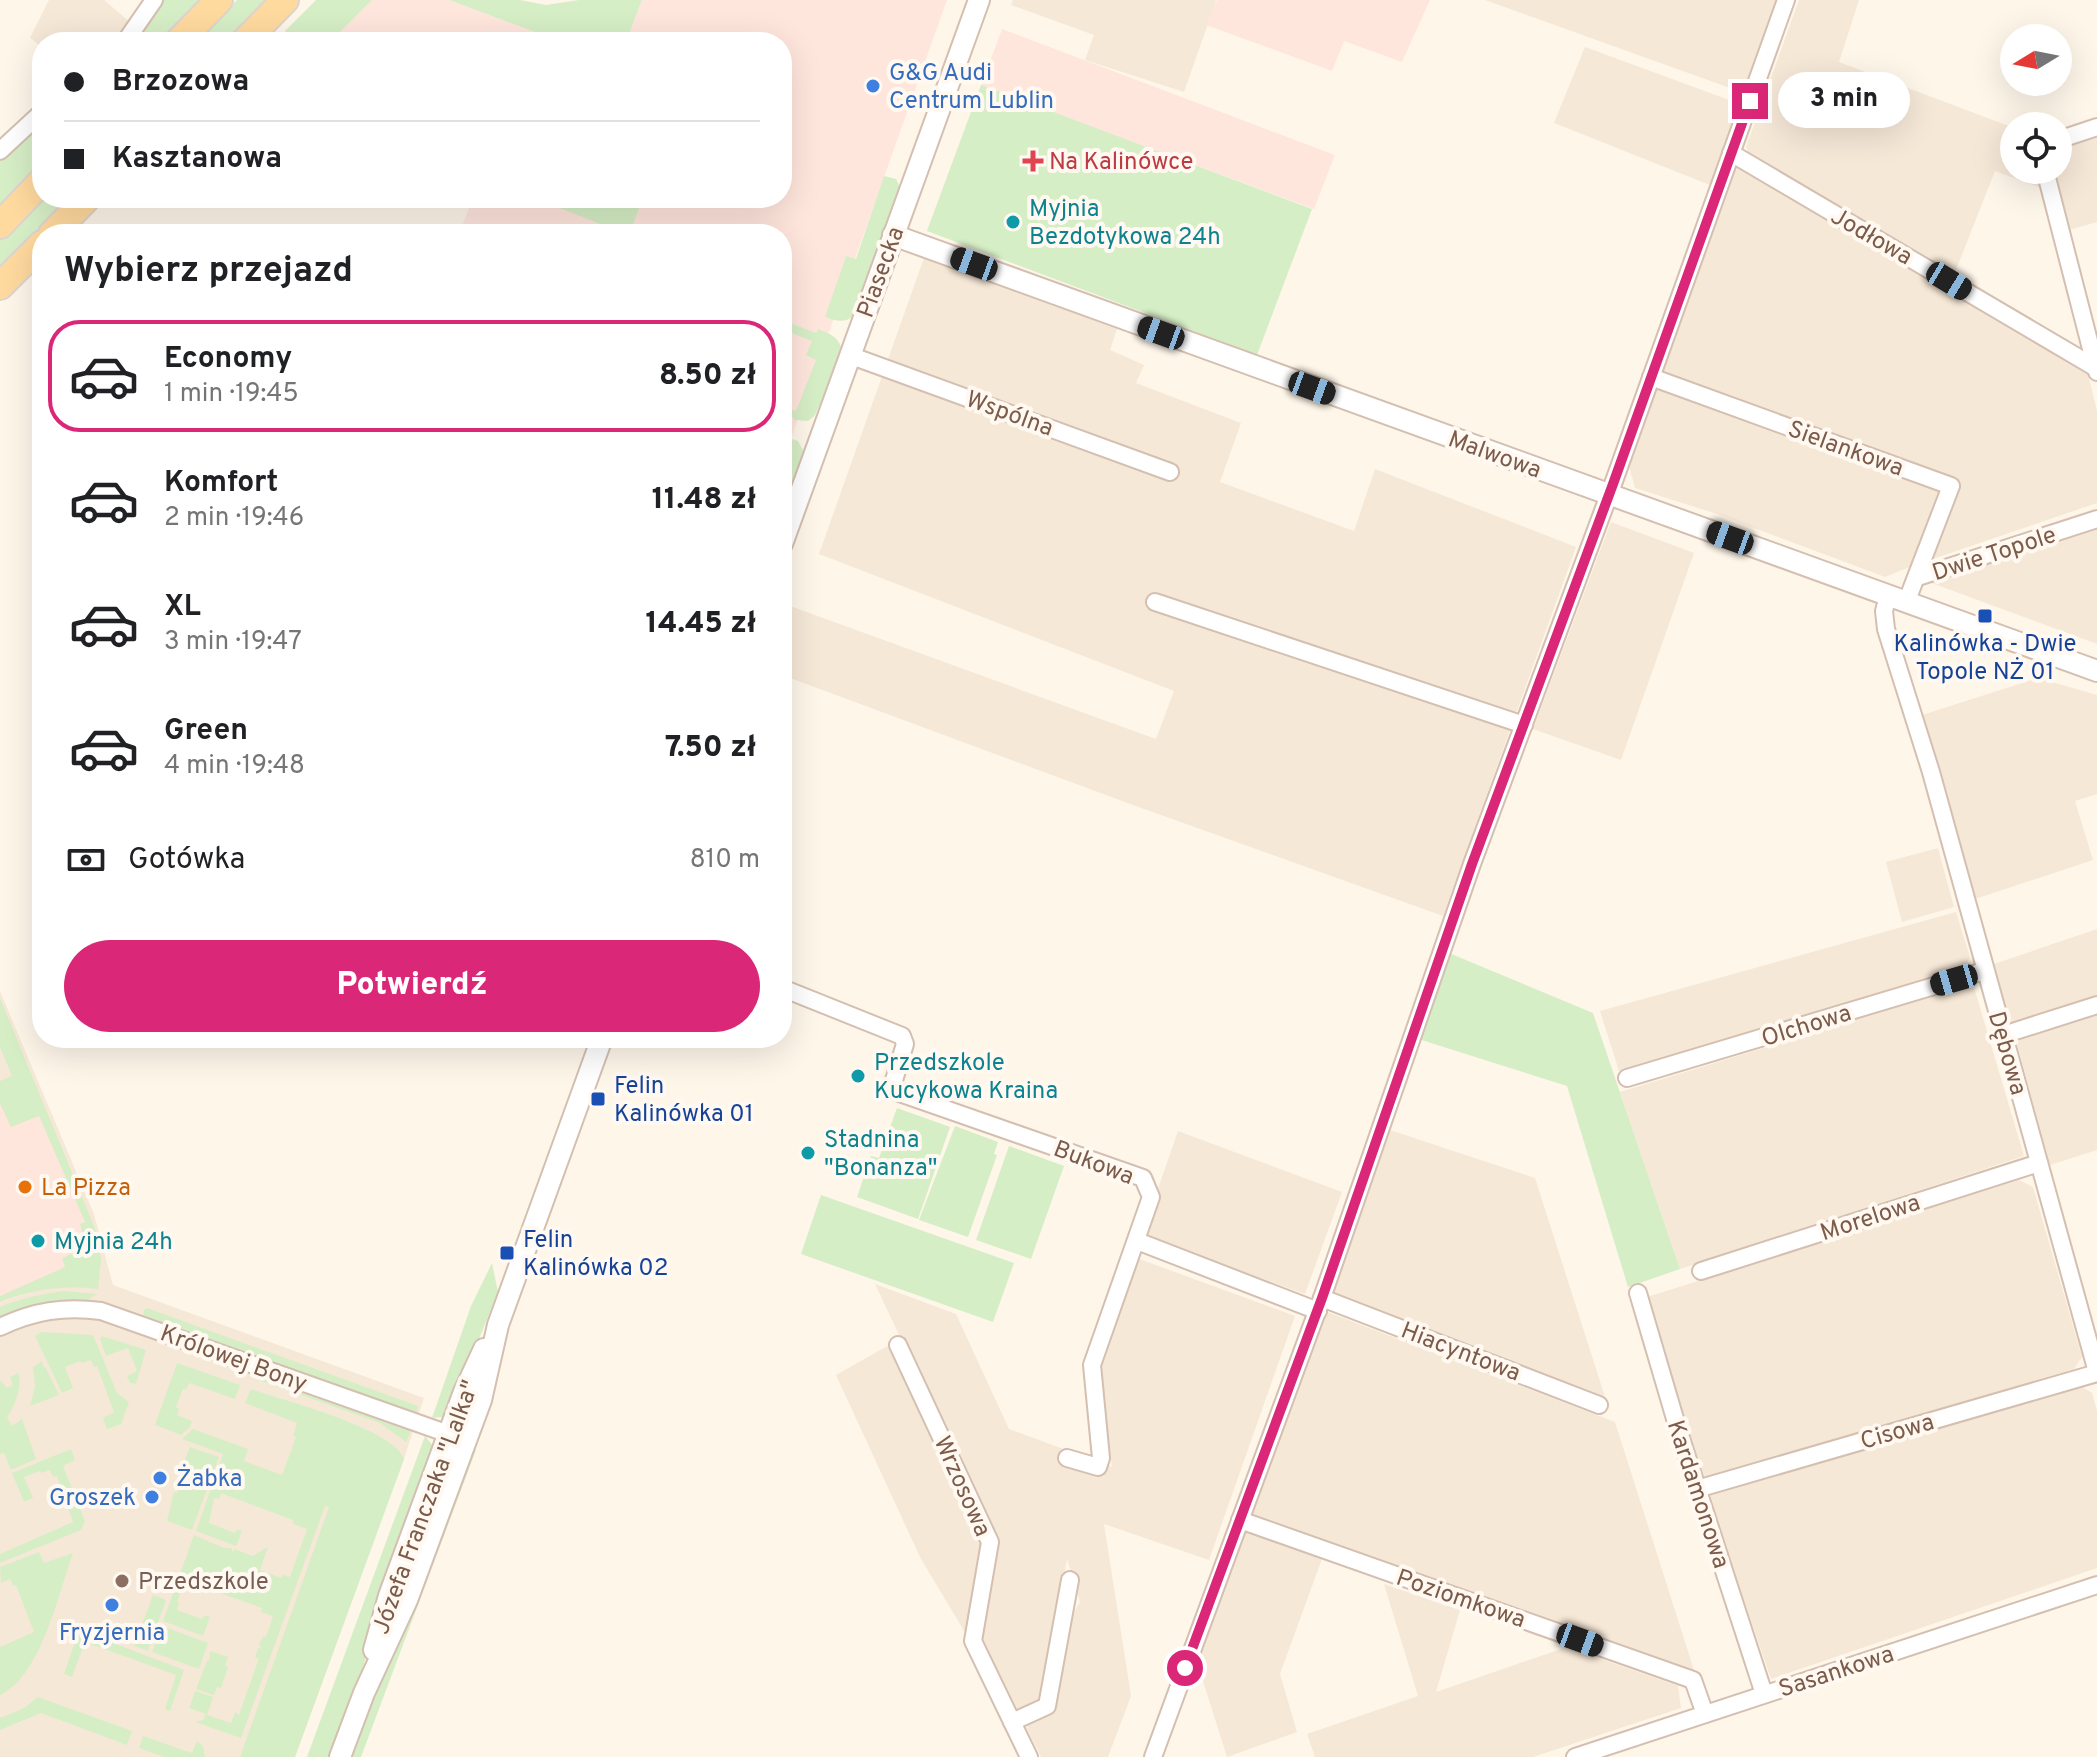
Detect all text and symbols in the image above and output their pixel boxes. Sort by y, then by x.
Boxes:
north arrow [2000,24,2072,96]
map controls [2000,24,2072,184]
place label: G&G Audi Centrum Lublin [889,59,1054,117]
text: Brzozowa [112,64,249,101]
callout: 3 min [1778,73,1910,129]
marker: G&G Audi Centrum Lublin [864,77,882,95]
route end [1732,83,1768,119]
text: 3 min [1810,83,1878,116]
button: locate [2000,112,2072,184]
text: Kasztanowa [112,141,282,178]
place label: Na Kalinówce [1049,148,1193,178]
marker: Na Kalinówce [1024,152,1042,170]
place label: Myjnia Bezdotykowa 24h [1029,195,1221,253]
street label: Jodłowa [1825,202,1917,273]
marker: Myjnia Bezdotykowa 24h [1004,213,1022,231]
street label: Piasecka [852,223,912,322]
car [947,245,1001,283]
text: Wybierz przejazd [64,249,353,295]
car [1922,258,1976,304]
car [1134,314,1188,352]
icon: car [68,340,140,412]
text: Economy [164,341,292,378]
text: 8.50 zł [659,358,756,395]
car [1285,369,1339,407]
text: 1 min · 19:45 [164,378,299,411]
street label: Wspólna [962,385,1057,445]
street label: Sielankowa [1783,415,1907,485]
street label: Malwowa [1444,425,1545,487]
icon: car [68,464,140,536]
text: Komfort [164,465,278,502]
text: 11.48 zł [652,482,756,519]
text: 2 min · 19:46 [164,502,304,535]
car [1703,519,1757,557]
street label: Dwie Topole [1929,521,2060,589]
icon: car [68,588,140,660]
text: XL [164,589,201,626]
text: 14.45 zł [646,606,756,643]
marker: Kalinówka - Dwie Topole NŻ 01 [1976,607,1994,625]
text: 3 min · 19:47 [164,626,302,659]
place label: Kalinówka - Dwie Topole NŻ 01 [1894,630,2076,688]
icon: car [68,712,140,784]
text: Green [164,713,248,750]
text: 7.50 zł [665,730,756,767]
text: 4 min · 19:48 [164,750,305,783]
icon: cash [64,838,108,882]
text: Gotówka [128,842,245,879]
text: 810 m [690,844,760,877]
button: Potwierdź [64,940,760,1032]
car [1928,962,1980,998]
street label: Olchowa [1758,999,1855,1055]
street label: Dębowa [1980,1008,2032,1099]
place label: Przedszkole Kucykowa Kraina [874,1049,1058,1107]
marker: Przedszkole Kucykowa Kraina [849,1067,867,1085]
place label: Felin Kalinówka 01 [614,1072,754,1130]
marker: Felin Kalinówka 01 [589,1090,607,1108]
place label: Stadnina "Bonanza" [824,1126,937,1184]
street label: Bukowa [1049,1135,1138,1193]
marker: Stadnina "Bonanza" [799,1144,817,1162]
place label: La Pizza [41,1174,131,1204]
marker: La Pizza [16,1178,34,1196]
street label: Morelowa [1817,1189,1924,1249]
place label: Felin Kalinówka 02 [523,1226,668,1284]
place label: Myjnia 24h [54,1228,173,1258]
marker: Myjnia 24h [29,1232,47,1250]
marker: Felin Kalinówka 02 [498,1244,516,1262]
street label: Hiacyntowa [1396,1316,1524,1389]
street label: Królowej Bony [156,1319,311,1400]
street label: Józefa Franczaka "Lalka" [367,1377,487,1639]
street label: Cisowa [1857,1408,1938,1458]
street label: Kardamonowa [1659,1417,1735,1573]
street label: Wrzosowa [926,1432,997,1542]
place label: Żabka [176,1464,242,1495]
marker: Żabka [151,1469,169,1487]
place label: Groszek [49,1484,136,1514]
marker: Groszek [143,1488,161,1506]
street label: Poziomkowa [1392,1564,1529,1636]
place label: Przedszkole [138,1568,269,1598]
marker: Przedszkole [113,1572,131,1590]
marker: Fryzjernia [103,1596,121,1614]
place label: Fryzjernia [59,1619,165,1649]
car [1553,1621,1607,1659]
street label: Sasankowa [1775,1640,1898,1706]
route start [1167,1650,1203,1686]

